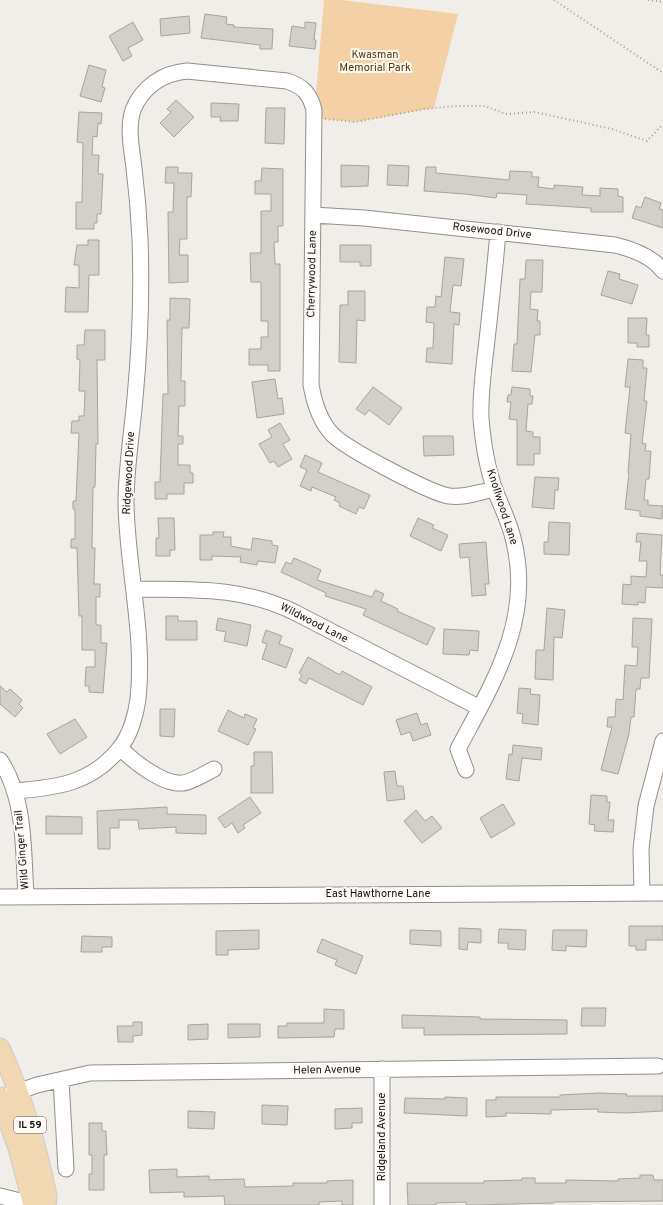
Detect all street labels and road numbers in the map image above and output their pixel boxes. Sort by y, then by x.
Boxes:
street label: Rosewood Drive [452,220,532,242]
street label: Cherrywood Lane [304,230,320,318]
street label: Ridgewood Drive [120,431,138,515]
street label: Knollwood Lane [483,467,521,547]
street label: Wildwood Lane [278,600,350,646]
street label: Wild Ginger Trail [12,810,32,890]
street label: East Hawthorne Lane [326,887,431,901]
street label: Helen Avenue [293,1062,361,1078]
street label: Ridgeland Avenue [375,1093,389,1181]
road number: IL 59 [14,1117,46,1133]

